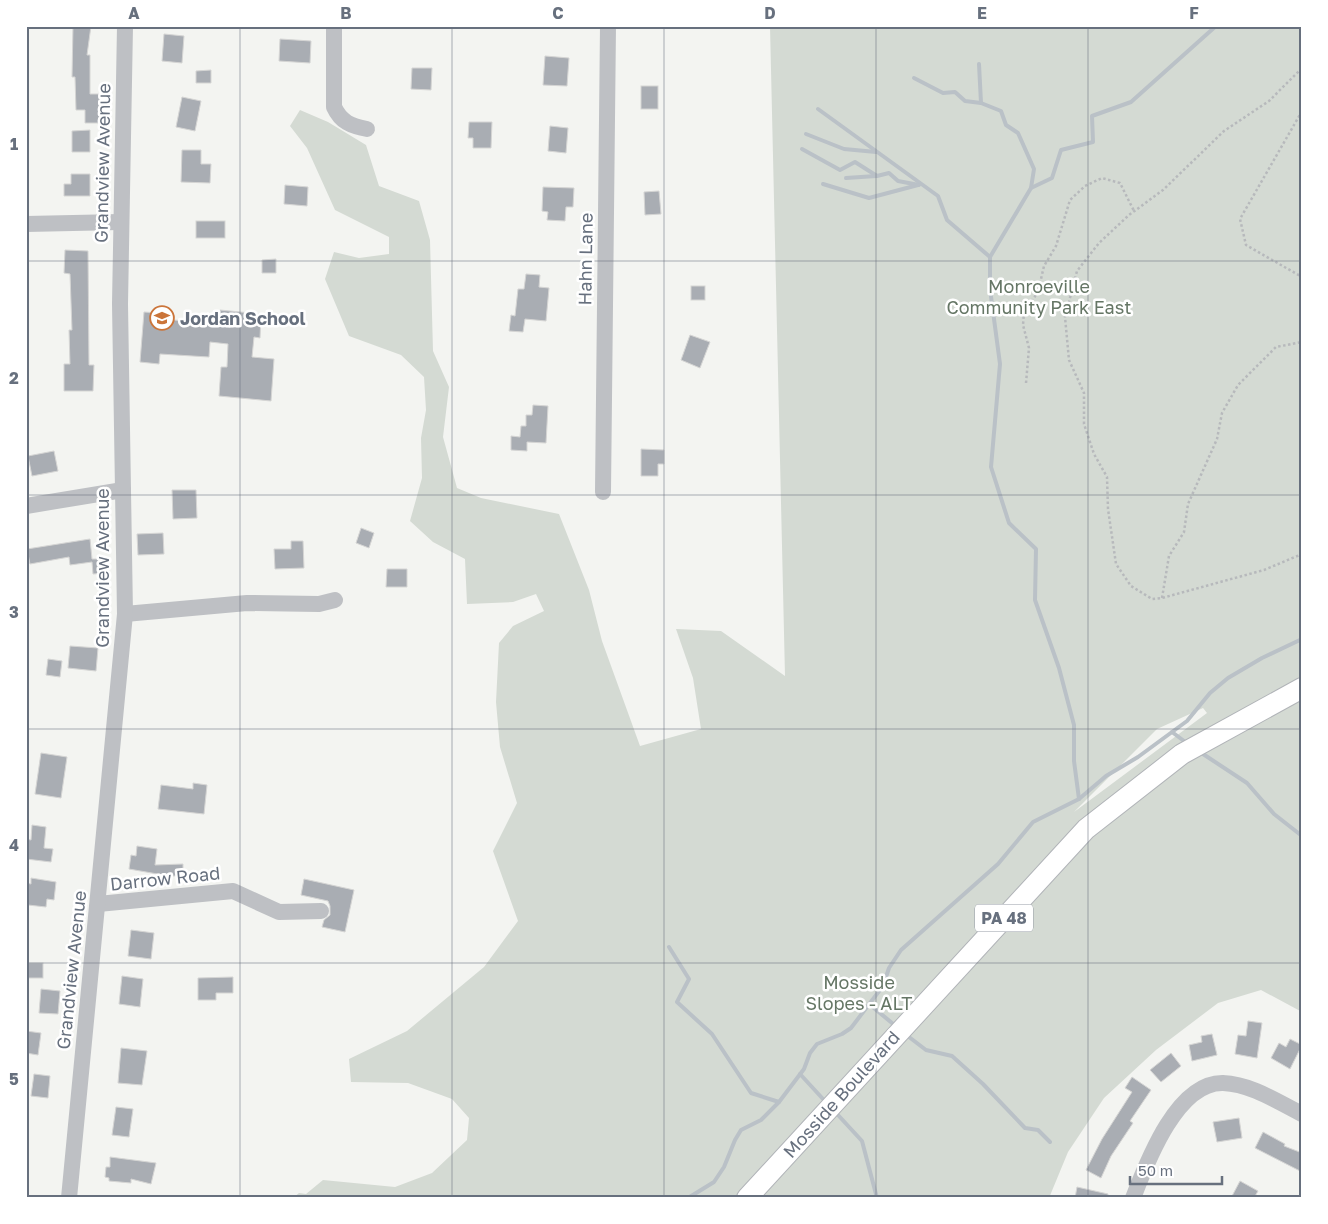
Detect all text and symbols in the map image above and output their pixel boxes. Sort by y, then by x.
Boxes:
text: A [128,3,140,23]
text: B [340,3,352,23]
text: C [552,3,564,23]
text: D [764,3,776,23]
text: E [977,3,987,23]
text: F [1189,3,1199,23]
street label: Grandview Avenue [90,83,114,243]
text: 1 [10,134,18,154]
street label: Hahn Lane [573,213,597,305]
park label: Monroeville Community Park East [946,275,1132,318]
school or university icon: Jordan School [149,305,175,331]
place label: Jordan School [180,307,306,329]
text: 2 [9,368,19,388]
street label: Grandview Avenue [91,488,113,648]
text: 3 [9,602,19,622]
text: 4 [9,835,19,855]
street label: Darrow Road [109,861,221,895]
street label: Grandview Avenue [52,889,90,1051]
road number: PA 48 [975,904,1033,931]
park label: Mosside Slopes - ALT [806,971,912,1014]
street label: Mosside Boulevard [778,1026,904,1162]
text: 5 [9,1069,19,1089]
scale bar [1130,1154,1223,1186]
text: 50 m [1138,1161,1173,1179]

